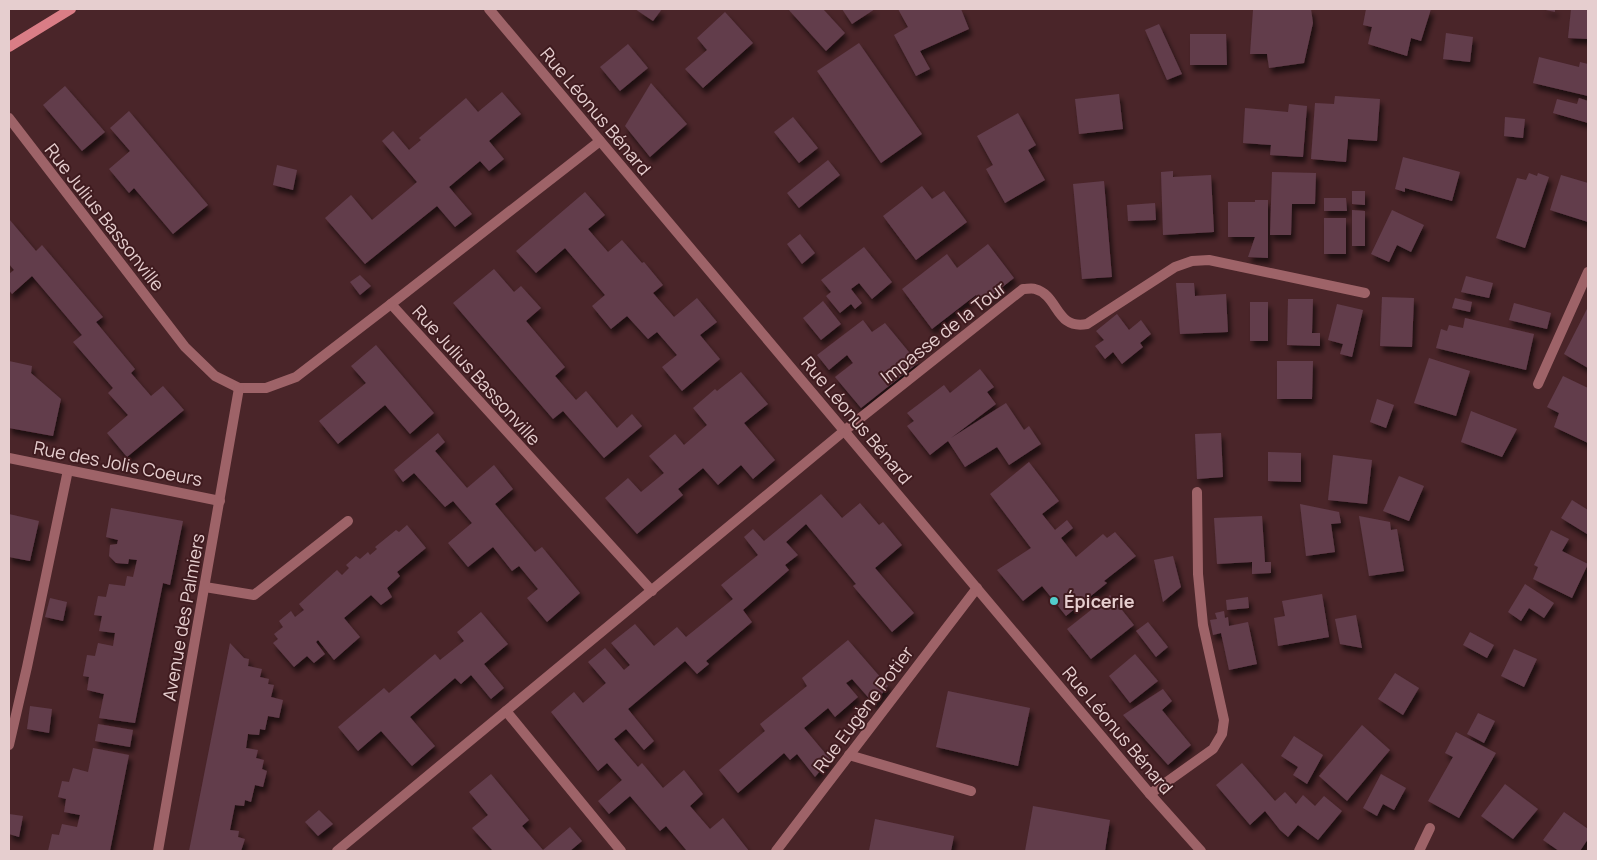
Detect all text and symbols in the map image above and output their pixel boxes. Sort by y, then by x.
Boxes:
street label: Rue Léonus Bénard [535,42,657,180]
street label: Rue Julius Bassonville [40,138,170,296]
street label: Impasse de la Tour [875,275,1011,389]
street label: Rue Julius Bassonville [408,300,546,450]
street label: Rue Léonus Bénard [796,351,918,489]
street label: Rue des Jolis Coeurs [32,435,204,491]
street label: Avenue des Palmiers [156,531,210,703]
place label: Épicerie [1064,589,1135,613]
marker: Épicerie [1048,595,1060,607]
street label: Rue Eugène Potier [807,640,919,777]
street label: Rue Léonus Bénard [1057,661,1179,799]

